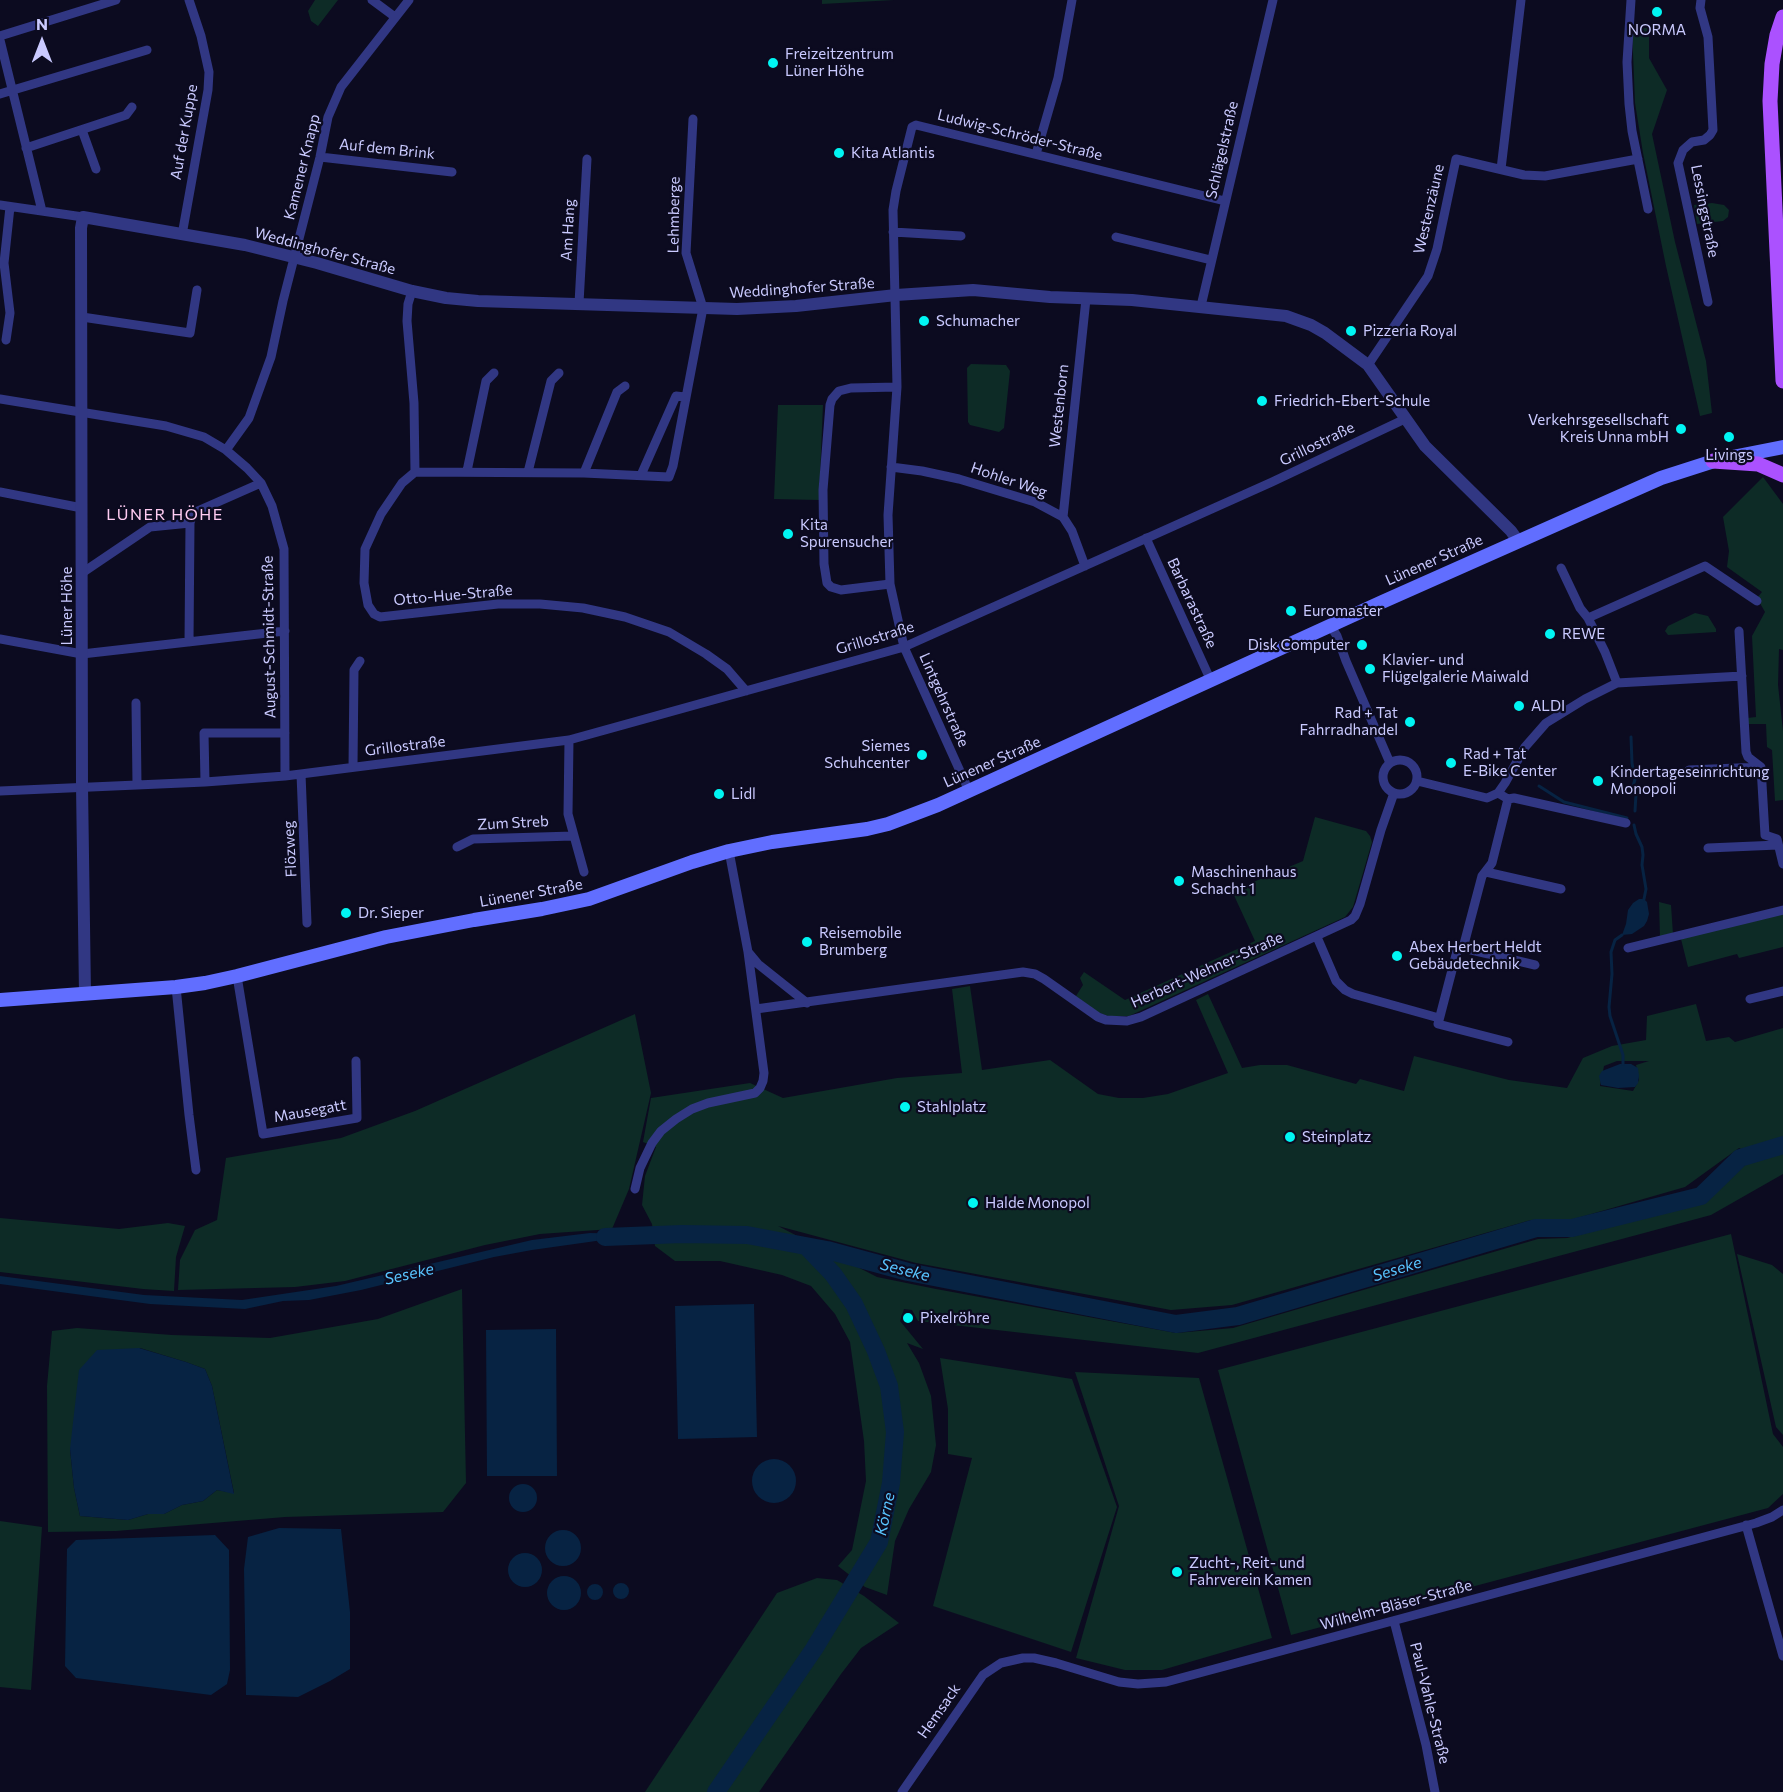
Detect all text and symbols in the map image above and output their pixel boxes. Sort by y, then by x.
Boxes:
marker: NORMA [1650,5,1664,19]
north arrow [12,12,72,72]
text: N [36,14,48,33]
place label: NORMA [1628,21,1686,39]
place label: Freizeitzentrum Lüner Höhe [785,45,894,80]
marker: Freizeitzentrum Lüner Höhe [766,56,780,70]
street label: Auf der Kuppe [167,83,201,181]
street label: Schlägelstraße [1202,99,1242,201]
street label: Ludwig-Schröder-Straße [936,106,1104,164]
street label: Kamener Knapp [280,112,324,222]
street label: Auf dem Brink [338,135,436,163]
place label: Kita Atlantis [851,144,935,162]
marker: Kita Atlantis [832,146,846,160]
street label: Westenzäune [1410,162,1448,256]
street label: Lessingstraße [1687,163,1723,259]
street label: Lehmberge [664,176,684,254]
street label: Am Hang [557,199,579,261]
street label: Weddinghofer Straße [252,223,398,279]
street label: Weddinghofer Straße [729,274,875,302]
place label: Schumacher [936,312,1020,330]
marker: Schumacher [917,314,931,328]
place label: Pizzeria Royal [1363,322,1457,340]
marker: Pizzeria Royal [1344,324,1358,338]
street label: Westenborn [1046,363,1072,449]
place label: Friedrich-Ebert-Schule [1274,392,1430,410]
marker: Friedrich-Ebert-Schule [1255,394,1269,408]
place label: Verkehrsgesellschaft Kreis Unna mbH [1528,411,1669,446]
street label: Grillostraße [1277,418,1357,470]
marker: Verkehrsgesellschaft Kreis Unna mbH [1674,422,1688,436]
marker: Livings [1722,430,1736,444]
place label: Livings [1705,446,1753,464]
street label: Hohler Weg [968,459,1050,501]
district label: LÜNER HÖHE [106,505,224,525]
place label: Kita Spurensucher [800,516,893,551]
marker: Kita Spurensucher [781,527,795,541]
street label: Lünener Straße [1383,531,1485,589]
street label: August-Schmidt-Straße [259,555,279,719]
street label: Barbarastraße [1163,555,1221,651]
street label: Lüner Höhe [58,566,76,646]
street label: Otto-Hue-Straße [393,581,513,609]
place label: Euromaster [1303,602,1383,620]
marker: Euromaster [1284,604,1298,618]
street label: Grillostraße [834,618,916,658]
place label: REWE [1562,625,1605,643]
marker: REWE [1543,627,1557,641]
place label: Disk Computer [1248,636,1350,654]
marker: Disk Computer [1355,638,1369,652]
street label: Lintgehrstraße [915,650,973,750]
place label: Klavier- und Flügelgalerie Maiwald [1382,651,1529,686]
marker: Klavier- und Flügelgalerie Maiwald [1363,662,1377,676]
place label: ALDI [1531,697,1565,715]
marker: ALDI [1512,699,1526,713]
place label: Rad + Tat Fahrradhandel [1299,704,1398,739]
marker: Rad + Tat Fahrradhandel [1403,715,1417,729]
street label: Grillostraße [364,732,446,760]
street label: Lünener Straße [941,733,1043,791]
place label: Siemes Schuhcenter [824,737,910,772]
place label: Rad + Tat E-Bike Center [1463,745,1557,780]
marker: Siemes Schuhcenter [915,748,929,762]
marker: Rad + Tat E-Bike Center [1444,756,1458,770]
place label: Kindertageseinrichtung Monopoli [1610,763,1769,798]
marker: Kindertageseinrichtung Monopoli [1591,774,1605,788]
place label: Lidl [731,785,756,803]
marker: Lidl [712,787,726,801]
street label: Zum Streb [477,812,549,834]
street label: Flözweg [280,820,300,878]
place label: Maschinenhaus Schacht 1 [1191,863,1296,898]
marker: Maschinenhaus Schacht 1 [1172,874,1186,888]
street label: Lünener Straße [478,875,584,911]
place label: Dr. Sieper [358,904,424,922]
marker: Dr. Sieper [339,906,353,920]
place label: Reisemobile Brumberg [819,924,902,959]
street label: Herbert-Wehner-Straße [1128,928,1286,1012]
marker: Reisemobile Brumberg [800,935,814,949]
place label: Abex Herbert Heldt Gebäudetechnik [1409,938,1542,973]
marker: Abex Herbert Heldt Gebäudetechnik [1390,949,1404,963]
street label: Mausegatt [272,1096,348,1126]
place label: Stahlplatz [917,1098,986,1116]
marker: Stahlplatz [898,1100,912,1114]
place label: Steinplatz [1302,1128,1371,1146]
marker: Steinplatz [1283,1130,1297,1144]
place label: Halde Monopol [985,1194,1090,1212]
marker: Halde Monopol [966,1196,980,1210]
water label: Seseke [1370,1252,1424,1286]
water label: Seseke [878,1255,932,1285]
water label: Seseke [382,1259,436,1289]
place label: Pixelröhre [920,1309,990,1327]
marker: Pixelröhre [901,1311,915,1325]
water label: Körne [871,1491,899,1537]
place label: Zucht-, Reit- und Fahrverein Kamen [1189,1554,1312,1589]
marker: Zucht-, Reit- und Fahrverein Kamen [1170,1565,1184,1579]
street label: Wilhelm-Bläser-Straße [1318,1576,1474,1634]
street label: Paul-Vahle-Straße [1406,1640,1454,1766]
street label: Hemsack [914,1680,964,1742]

